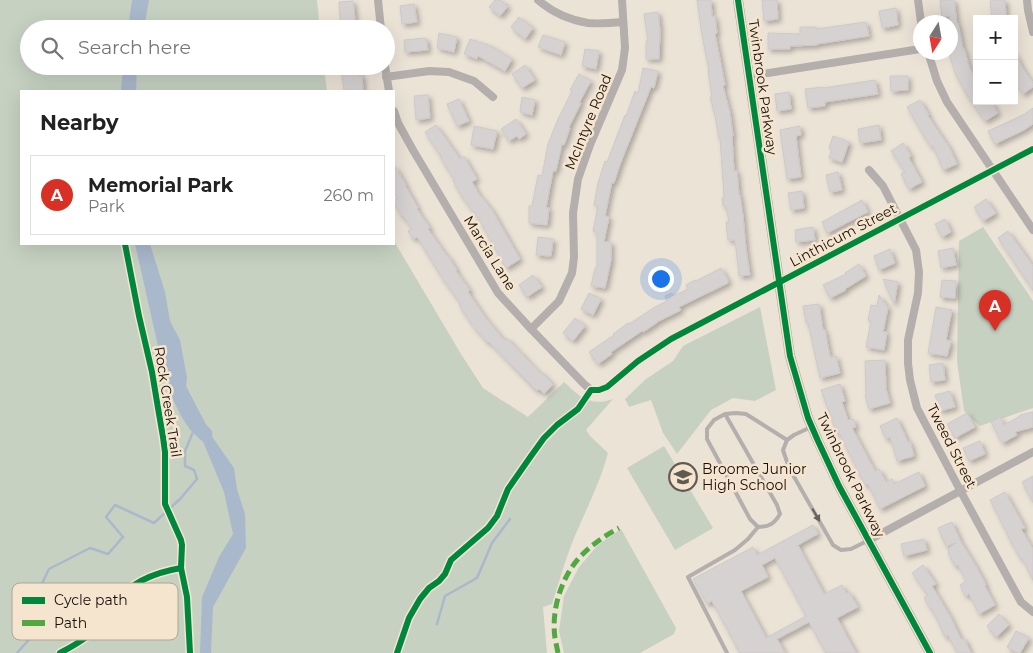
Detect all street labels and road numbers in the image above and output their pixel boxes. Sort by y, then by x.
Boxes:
street label: Twinbrook Parkway [745,18,781,156]
street label: McIntyre Road [561,71,615,173]
street label: Linthicum Street [786,199,900,271]
street label: Marcia Lane [460,212,520,294]
street label: Rock Creek Trail [150,345,186,459]
street label: Tweed Street [923,401,981,491]
street label: Twinbrook Parkway [813,410,889,541]

